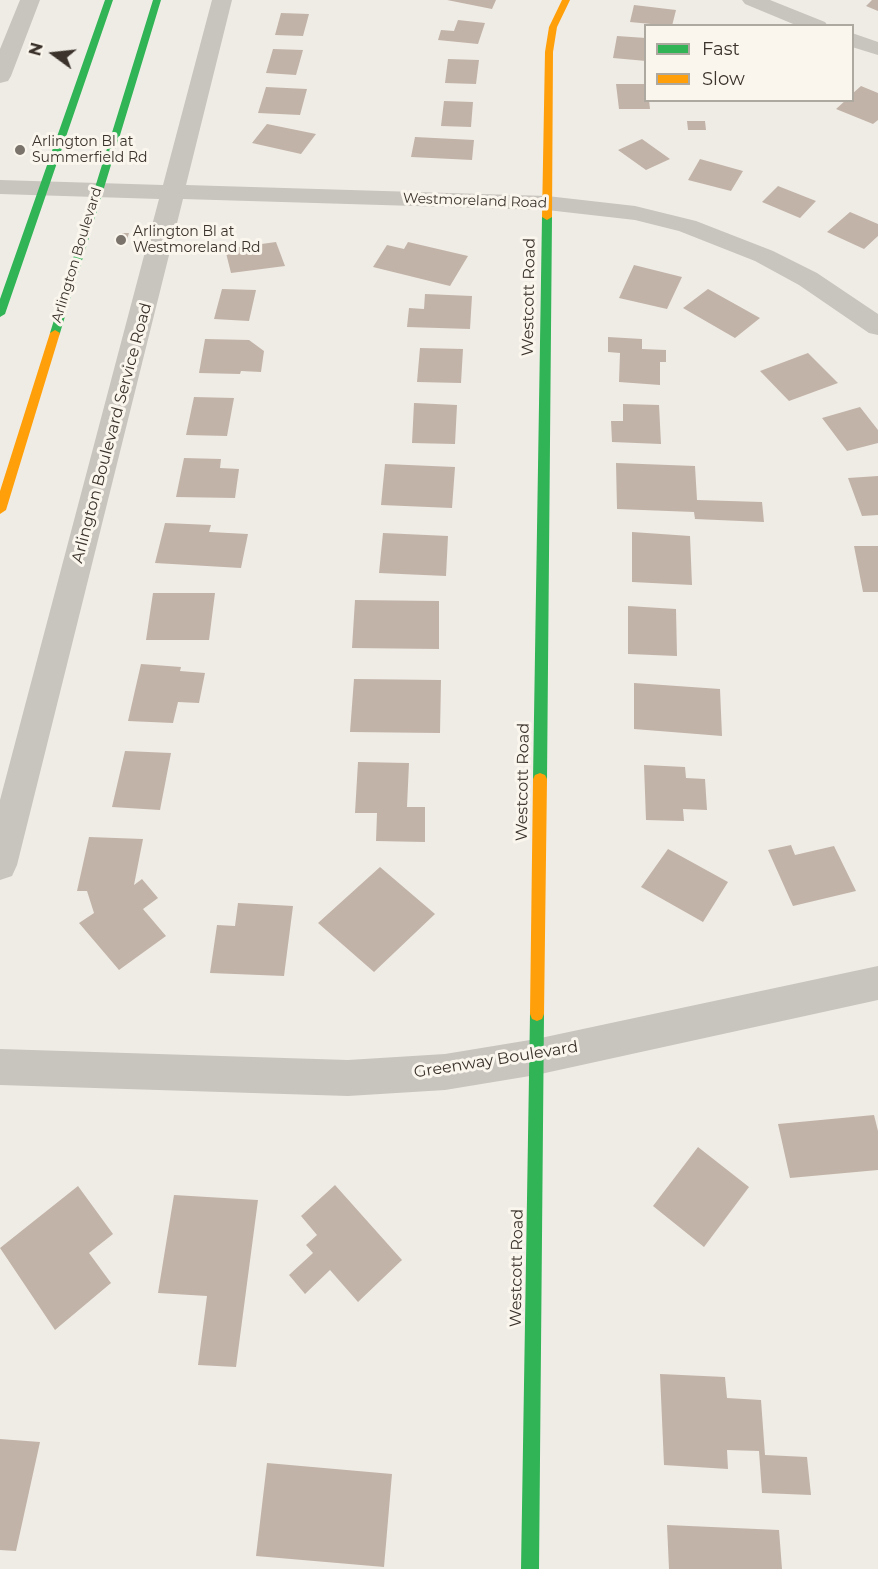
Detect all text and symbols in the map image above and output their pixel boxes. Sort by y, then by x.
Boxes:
north arrow [24,24,84,84]
legend [644,24,854,102]
text: Fast [702,38,740,60]
text: N [25,41,47,58]
text: Slow [702,68,745,90]
place label: Arlington Bl at Summerfield Rd [32,134,148,166]
marker: Arlington Bl at Summerfield Rd [13,143,27,157]
street label: Arlington Boulevard [48,185,106,325]
street label: Westmoreland Road [402,190,548,212]
place label: Arlington Bl at Westmoreland Rd [133,224,261,256]
marker: Arlington Bl at Westmoreland Rd [114,233,128,247]
street label: Westcott Road [518,238,540,356]
street label: Arlington Boulevard Service Road [68,301,156,565]
street label: Westcott Road [512,723,534,841]
street label: Greenway Boulevard [413,1038,579,1082]
street label: Westcott Road [506,1209,528,1327]

